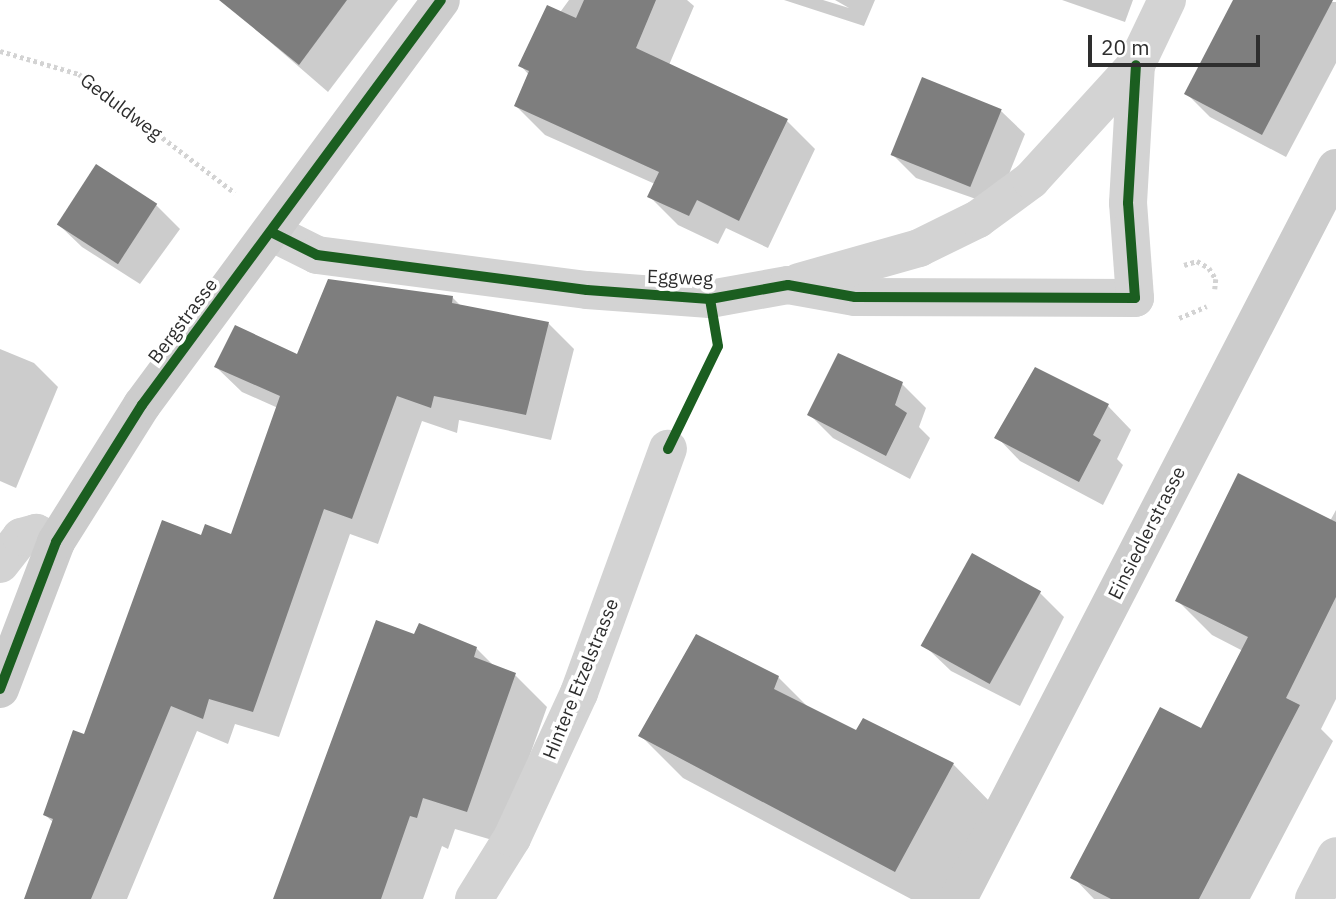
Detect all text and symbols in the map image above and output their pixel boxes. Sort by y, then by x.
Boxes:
scale bar [1091,21,1262,65]
text: 20 m [1101,33,1150,61]
street label: Geduldweg [76,69,166,145]
street label: Eggweg [647,265,713,291]
street label: Bergstrasse [143,274,223,368]
street label: Einsiedlerstrasse [1104,463,1190,603]
street label: Hintere Etzelstrasse [538,595,624,763]

